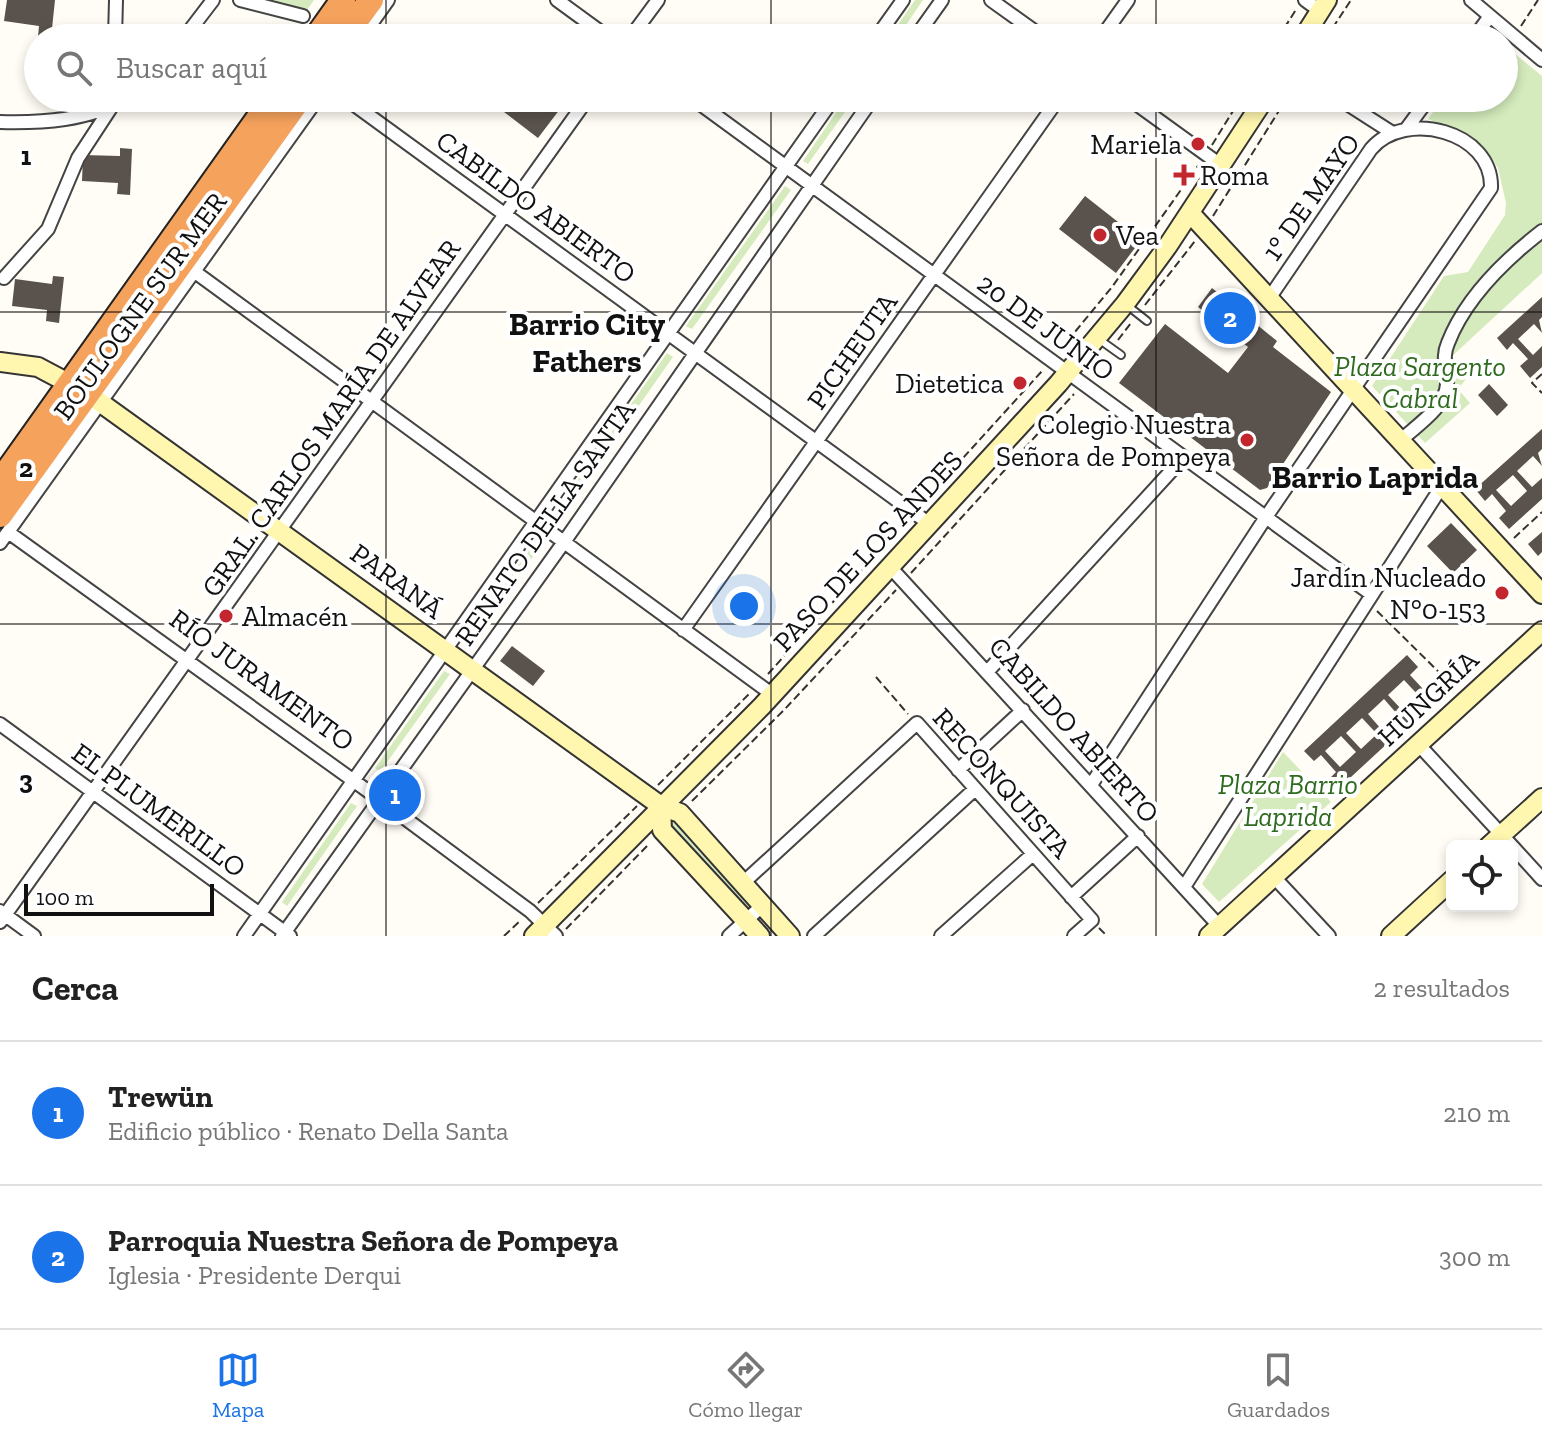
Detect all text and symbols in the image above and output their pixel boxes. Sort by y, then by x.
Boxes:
search box [24,24,1518,112]
icon: search [52,46,96,90]
text: Buscar aquí [116,50,267,86]
street label: CABILDO ABIERTO [430,124,642,290]
street label: 1° DE MAYO [1255,127,1367,267]
place label: Mariela [1090,128,1182,161]
marker: Mariela [1189,135,1207,153]
text: 1 [21,140,32,172]
place label: Roma [1200,159,1269,192]
marker: Roma [1175,166,1193,184]
street label: BOULOGNE SUR MER [46,186,234,426]
place label: Vea [1115,219,1159,252]
marker: Vea [1091,226,1109,244]
street label: GRAL. CARLOS MARÍA DE ALVEAR [195,233,467,603]
street label: 20 DE JUNIO [971,266,1121,388]
street label: PICHEUTA [800,286,905,415]
pin: 2 [1204,288,1256,348]
district label: Barrio City Fathers [509,305,665,380]
park label: Plaza Sargento Cabral [1334,350,1506,415]
place label: Dietetica [895,367,1004,400]
marker: Dietetica [1011,374,1029,392]
street label: RENATO DELLA SANTA [448,393,643,652]
place label: Colegio Nuestra Señora de Pompeya [996,408,1231,473]
marker: Colegio Nuestra Señora de Pompeya [1238,431,1256,449]
street label: PASO DE LOS ANDES [766,444,970,658]
text: 2 [19,452,33,484]
district label: Barrio Laprida [1271,458,1479,496]
street label: PARANÁ [344,536,450,626]
place label: Jardín Nucleado N°0-153 [1291,561,1486,626]
marker: Jardín Nucleado N°0-153 [1493,584,1511,602]
your location [724,586,764,626]
place label: Almacén [242,600,347,633]
street label: RÍO JURAMENTO [163,602,361,758]
marker: Almacén [217,607,235,625]
street label: CABILDO ABIERTO [982,630,1166,830]
street label: HUNGRÍA [1371,643,1486,753]
street label: RECONQUISTA [926,701,1079,865]
street label: EL PLUMERILLO [66,736,252,884]
text: 3 [19,764,33,796]
pin: 1 [369,765,421,825]
park label: Plaza Barrio Laprida [1218,768,1358,833]
map controls [1446,840,1518,912]
button: locate [1446,840,1518,912]
scale bar [24,880,214,916]
text: 100 m [36,884,94,911]
text: Cerca [32,968,119,1009]
text: 2 resultados [1373,972,1510,1004]
text: Trewün [108,1079,213,1115]
text: 1 [53,1097,63,1129]
text: 210 m [1443,1097,1510,1129]
text: Edificio público · Renato Della Santa [108,1115,509,1147]
text: Parroquia Nuestra Señora de Pompeya [108,1223,618,1259]
text: 2 [51,1241,65,1273]
text: 300 m [1439,1241,1510,1273]
text: Iglesia · Presidente Derqui [108,1259,401,1291]
tab: Mapa [212,1348,264,1423]
tab: Cómo llegar [688,1348,803,1423]
tab: Guardados [1227,1348,1330,1423]

